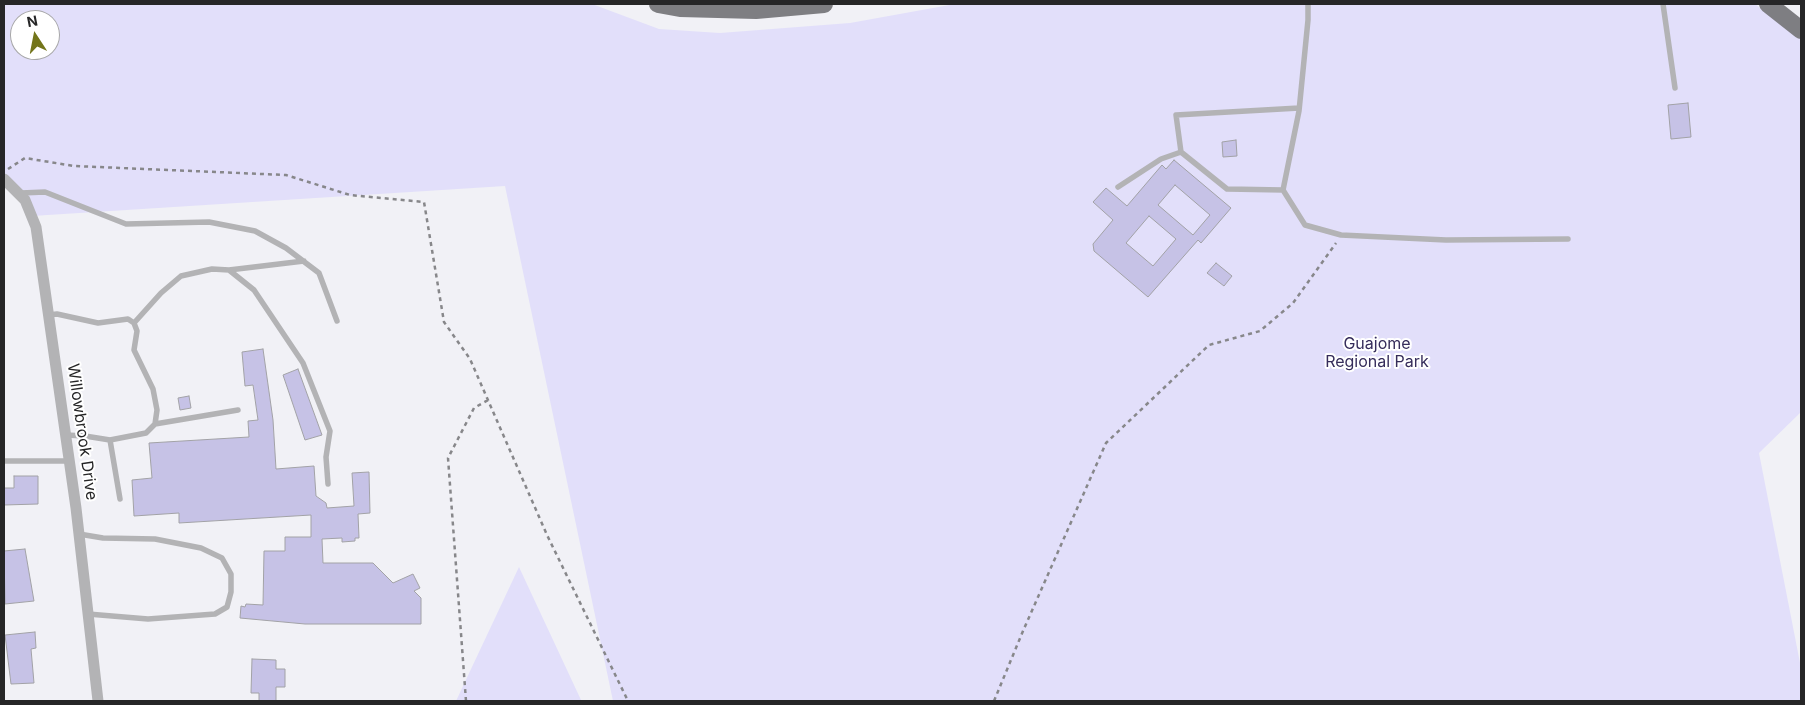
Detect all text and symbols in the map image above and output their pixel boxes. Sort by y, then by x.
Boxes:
north arrow [10,10,60,60]
text: N [25,11,39,30]
park label: Guajome Regional Park [1325,334,1429,372]
street label: Willowbrook Drive [63,363,101,501]

